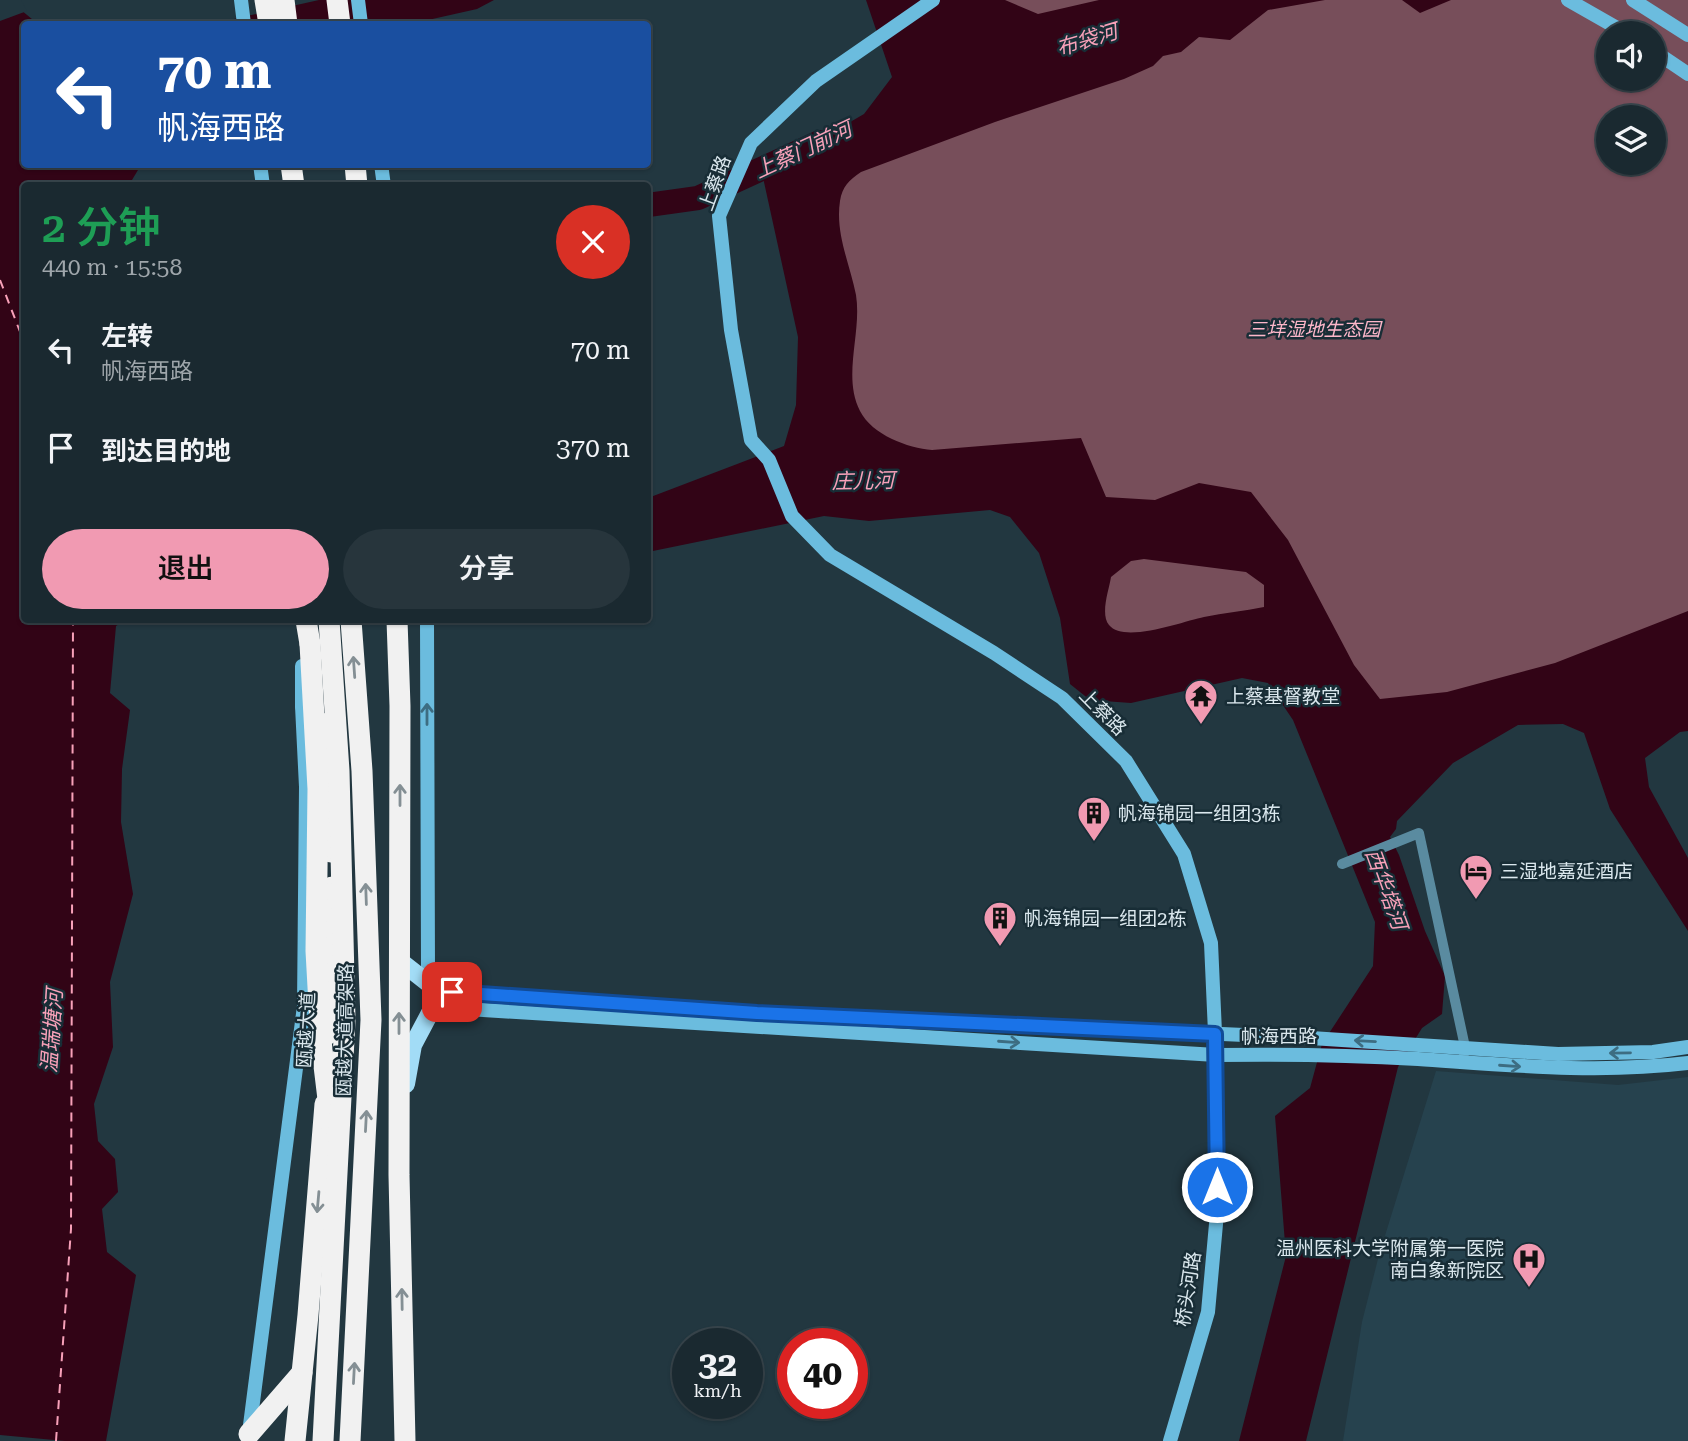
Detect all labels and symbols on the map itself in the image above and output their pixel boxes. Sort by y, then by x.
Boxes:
water label: 布袋河 [1053,18,1124,61]
water label: 上蔡门前河 [750,115,859,183]
street label: 上蔡路 [694,152,736,214]
park label: 三垟湿地生态园 [1247,318,1383,341]
water label: 庄儿河 [831,468,899,494]
one-way arrow [347,656,360,678]
temple icon: 上蔡基督教堂 [1182,677,1220,726]
street label: 上蔡路 [1075,684,1131,740]
place label: 上蔡基督教堂 [1226,685,1340,708]
one-way arrow [420,703,434,726]
one-way arrow [393,784,407,807]
building icon: 帆海锦园一组团3栋 [1075,794,1113,843]
place label: 帆海锦园一组团3栋 [1118,802,1281,825]
water label: 西华塔河 [1360,845,1413,936]
hotel icon: 三湿地嘉延酒店 [1457,852,1495,901]
place label: 三湿地嘉延酒店 [1500,860,1633,883]
one-way arrow [360,883,373,906]
building icon: 帆海锦园一组团2栋 [981,899,1019,948]
place label: 帆海锦园一组团2栋 [1024,907,1187,930]
pin [422,962,482,1022]
street label: 瓯越大道高架路 [332,963,358,1097]
water label: 温瑞塘河 [37,984,67,1074]
street label: 瓯越大道 [293,991,319,1069]
one-way arrow [392,1012,406,1035]
street label: 帆海西路 [1241,1025,1317,1048]
one-way arrow [1354,1034,1376,1047]
one-way arrow [997,1036,1019,1049]
one-way arrow [1609,1046,1632,1059]
one-way arrow [1498,1060,1521,1073]
one-way arrow [360,1110,373,1133]
position arrow [1180,1150,1254,1224]
one-way arrow [311,1190,324,1212]
place label: 温州医科大学附属第一医院 南白象新院区 [1276,1237,1504,1282]
hospital icon: 温州医科大学附属第一医院 南白象新院区 [1510,1240,1548,1289]
street label: 桥头河路 [1171,1250,1205,1328]
one-way arrow [395,1288,409,1311]
speed limit sign: 40 [777,1328,868,1419]
one-way arrow [348,1362,361,1385]

